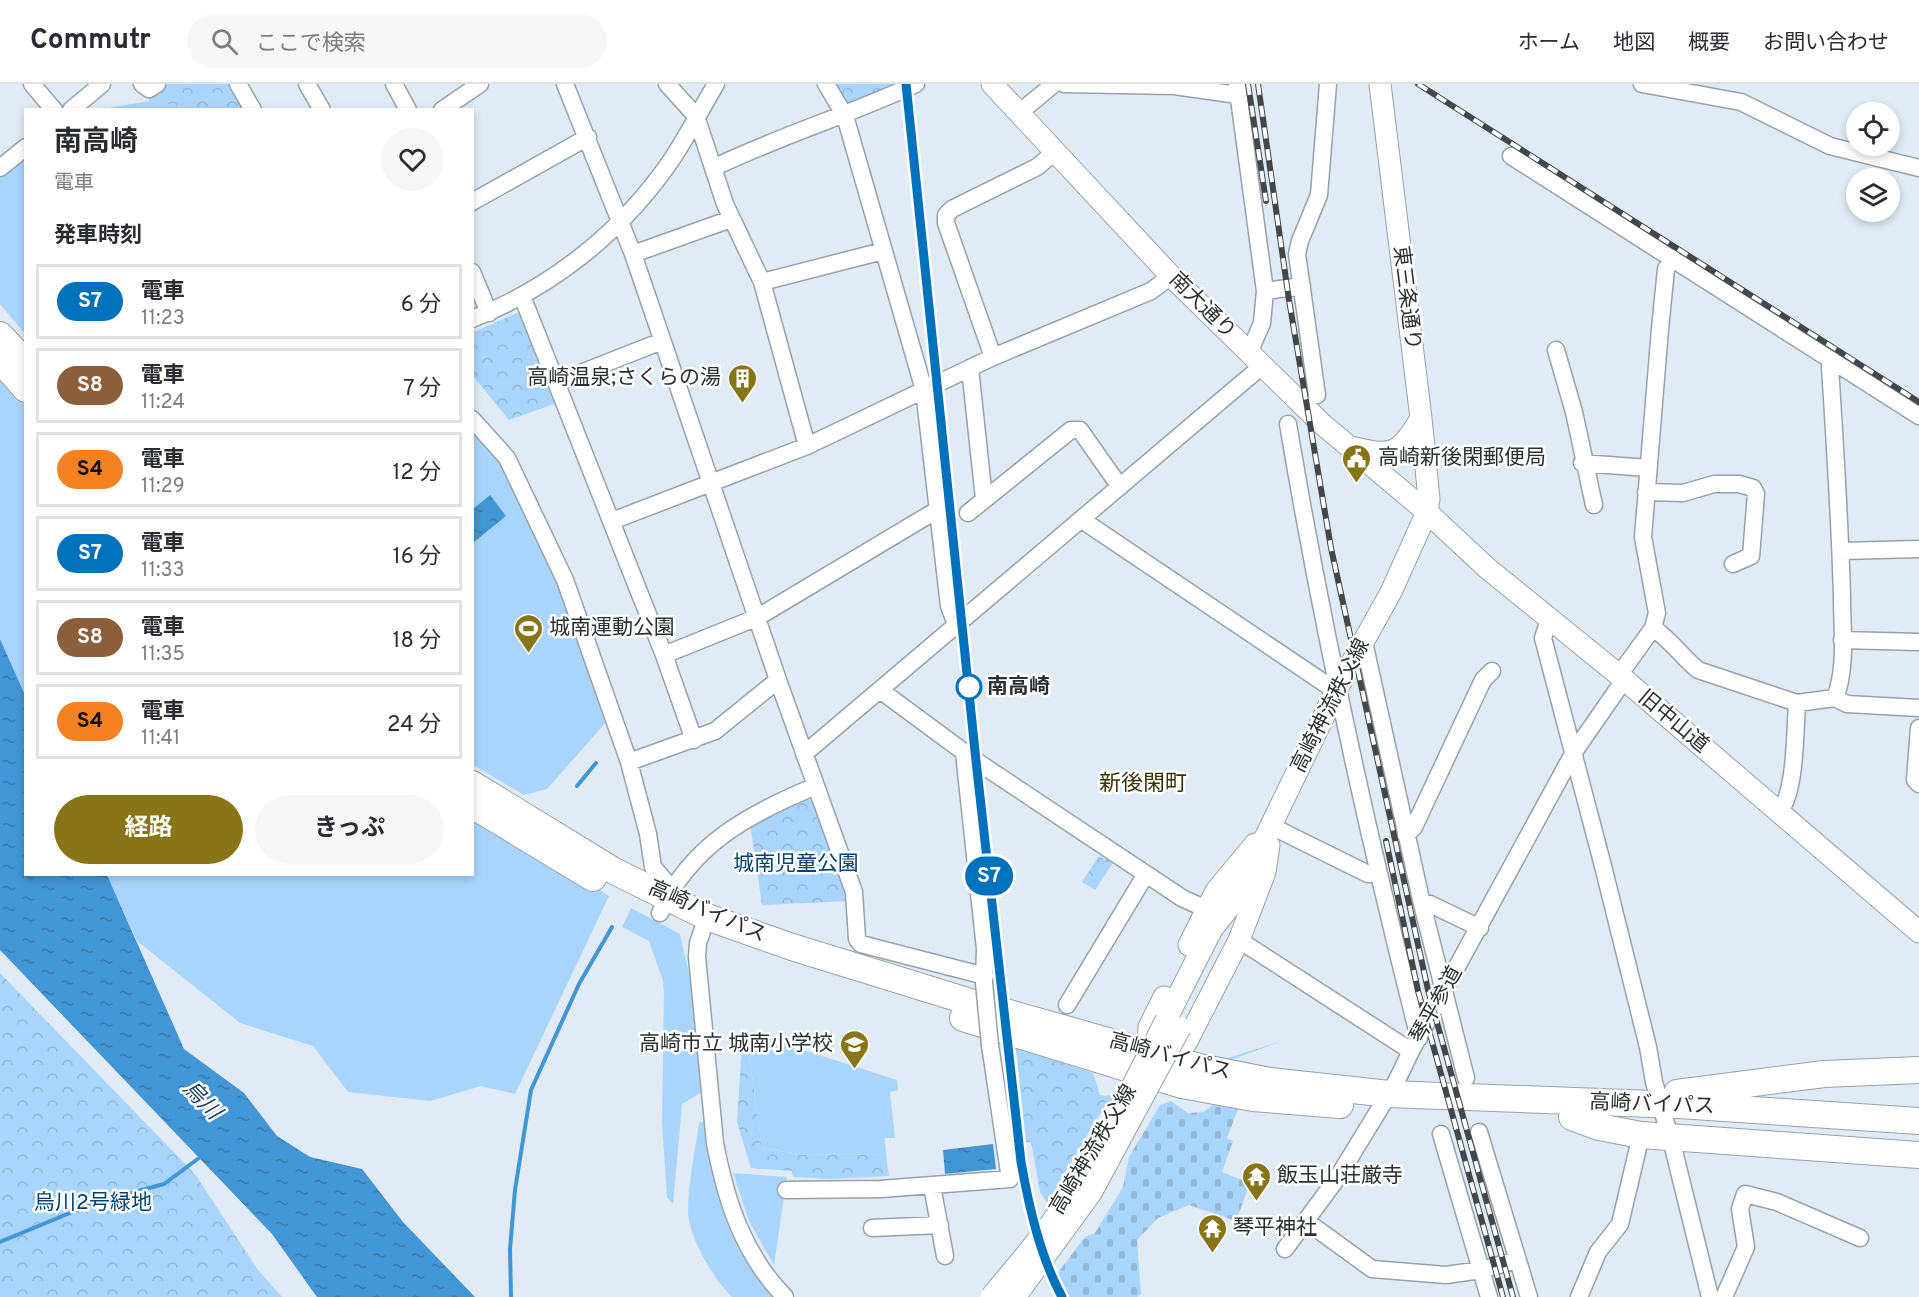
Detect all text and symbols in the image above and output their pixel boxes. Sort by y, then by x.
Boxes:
search box [187,14,607,68]
text: Commutr [30,23,151,59]
icon: search [208,25,241,58]
text: ホーム [1518,30,1580,57]
text: 地図 [1613,30,1655,57]
text: 概要 [1688,30,1730,57]
text: お問い合わせ [1763,30,1889,57]
text: ここで検索 [256,31,366,58]
map controls [1846,102,1900,222]
button: locate [1846,102,1900,156]
text: 南高崎 [54,125,138,161]
button: heart [381,128,444,191]
button: layers [1846,168,1900,222]
text: 電車 [54,171,94,197]
text: 発車時刻 [54,223,142,250]
street label: 東三条通り [1386,244,1426,352]
street label: 南大通り [1163,267,1241,345]
text: 電車 [141,279,185,306]
text: S7 [78,288,102,315]
text: 6 分 [401,292,441,319]
text: 11:23 [141,306,185,332]
building icon: 高崎温泉;さくらの湯 [726,362,758,404]
text: 電車 [141,363,185,390]
place label: 高崎温泉;さくらの湯 [527,365,721,392]
text: S8 [77,372,103,399]
text: 7 分 [403,376,441,403]
text: 11:24 [141,390,185,416]
public building icon: 高崎新後閑郵便局 [1341,442,1373,484]
place label: 高崎新後閑郵便局 [1378,445,1546,472]
text: 電車 [141,447,185,474]
text: S4 [77,456,103,483]
text: 12 分 [392,460,441,487]
text: 11:29 [141,474,185,500]
text: 電車 [141,531,185,558]
text: S7 [78,540,102,567]
text: 16 分 [392,544,441,571]
text: 11:33 [141,558,185,584]
sports icon: 城南運動公園 [512,612,544,654]
text: 電車 [141,615,185,642]
place label: 城南運動公園 [549,615,675,642]
text: S8 [77,624,103,651]
text: 18 分 [392,628,441,655]
street label: 高崎神流秩父線 [1286,634,1376,778]
text: 11:35 [141,642,185,668]
marker: 南高崎 [956,674,982,700]
place label: 南高崎 [987,674,1050,701]
street label: 旧中山道 [1632,685,1714,759]
text: 電車 [141,699,185,726]
text: S4 [77,708,103,735]
text: 24 分 [387,712,441,739]
text: 11:41 [141,726,180,752]
district label: 新後閑町 [1099,771,1187,798]
button: 経路 [54,795,243,864]
button: きっぷ [255,795,444,864]
park label: 城南児童公園 [733,851,859,878]
line badge: S7 [962,856,1016,896]
text: S7 [977,863,1001,890]
street label: 高崎バイパス [644,875,770,949]
street label: 琴平参道 [1405,962,1469,1048]
school or university icon: 高崎市立 城南小学校 [838,1028,870,1070]
street label: 高崎バイパス [1106,1028,1234,1086]
place label: 高崎市立 城南小学校 [639,1031,833,1058]
water label: 烏川 [176,1076,227,1128]
street label: 高崎神流秩父線 [1045,1080,1143,1220]
street label: 高崎バイパス [1589,1089,1715,1121]
temple icon: 飯玉山荘厳寺 [1240,1160,1272,1202]
place label: 飯玉山荘厳寺 [1277,1163,1403,1190]
park label: 烏川2号緑地 [34,1190,152,1217]
temple icon: 琴平神社 [1196,1212,1228,1254]
place label: 琴平神社 [1233,1215,1317,1242]

